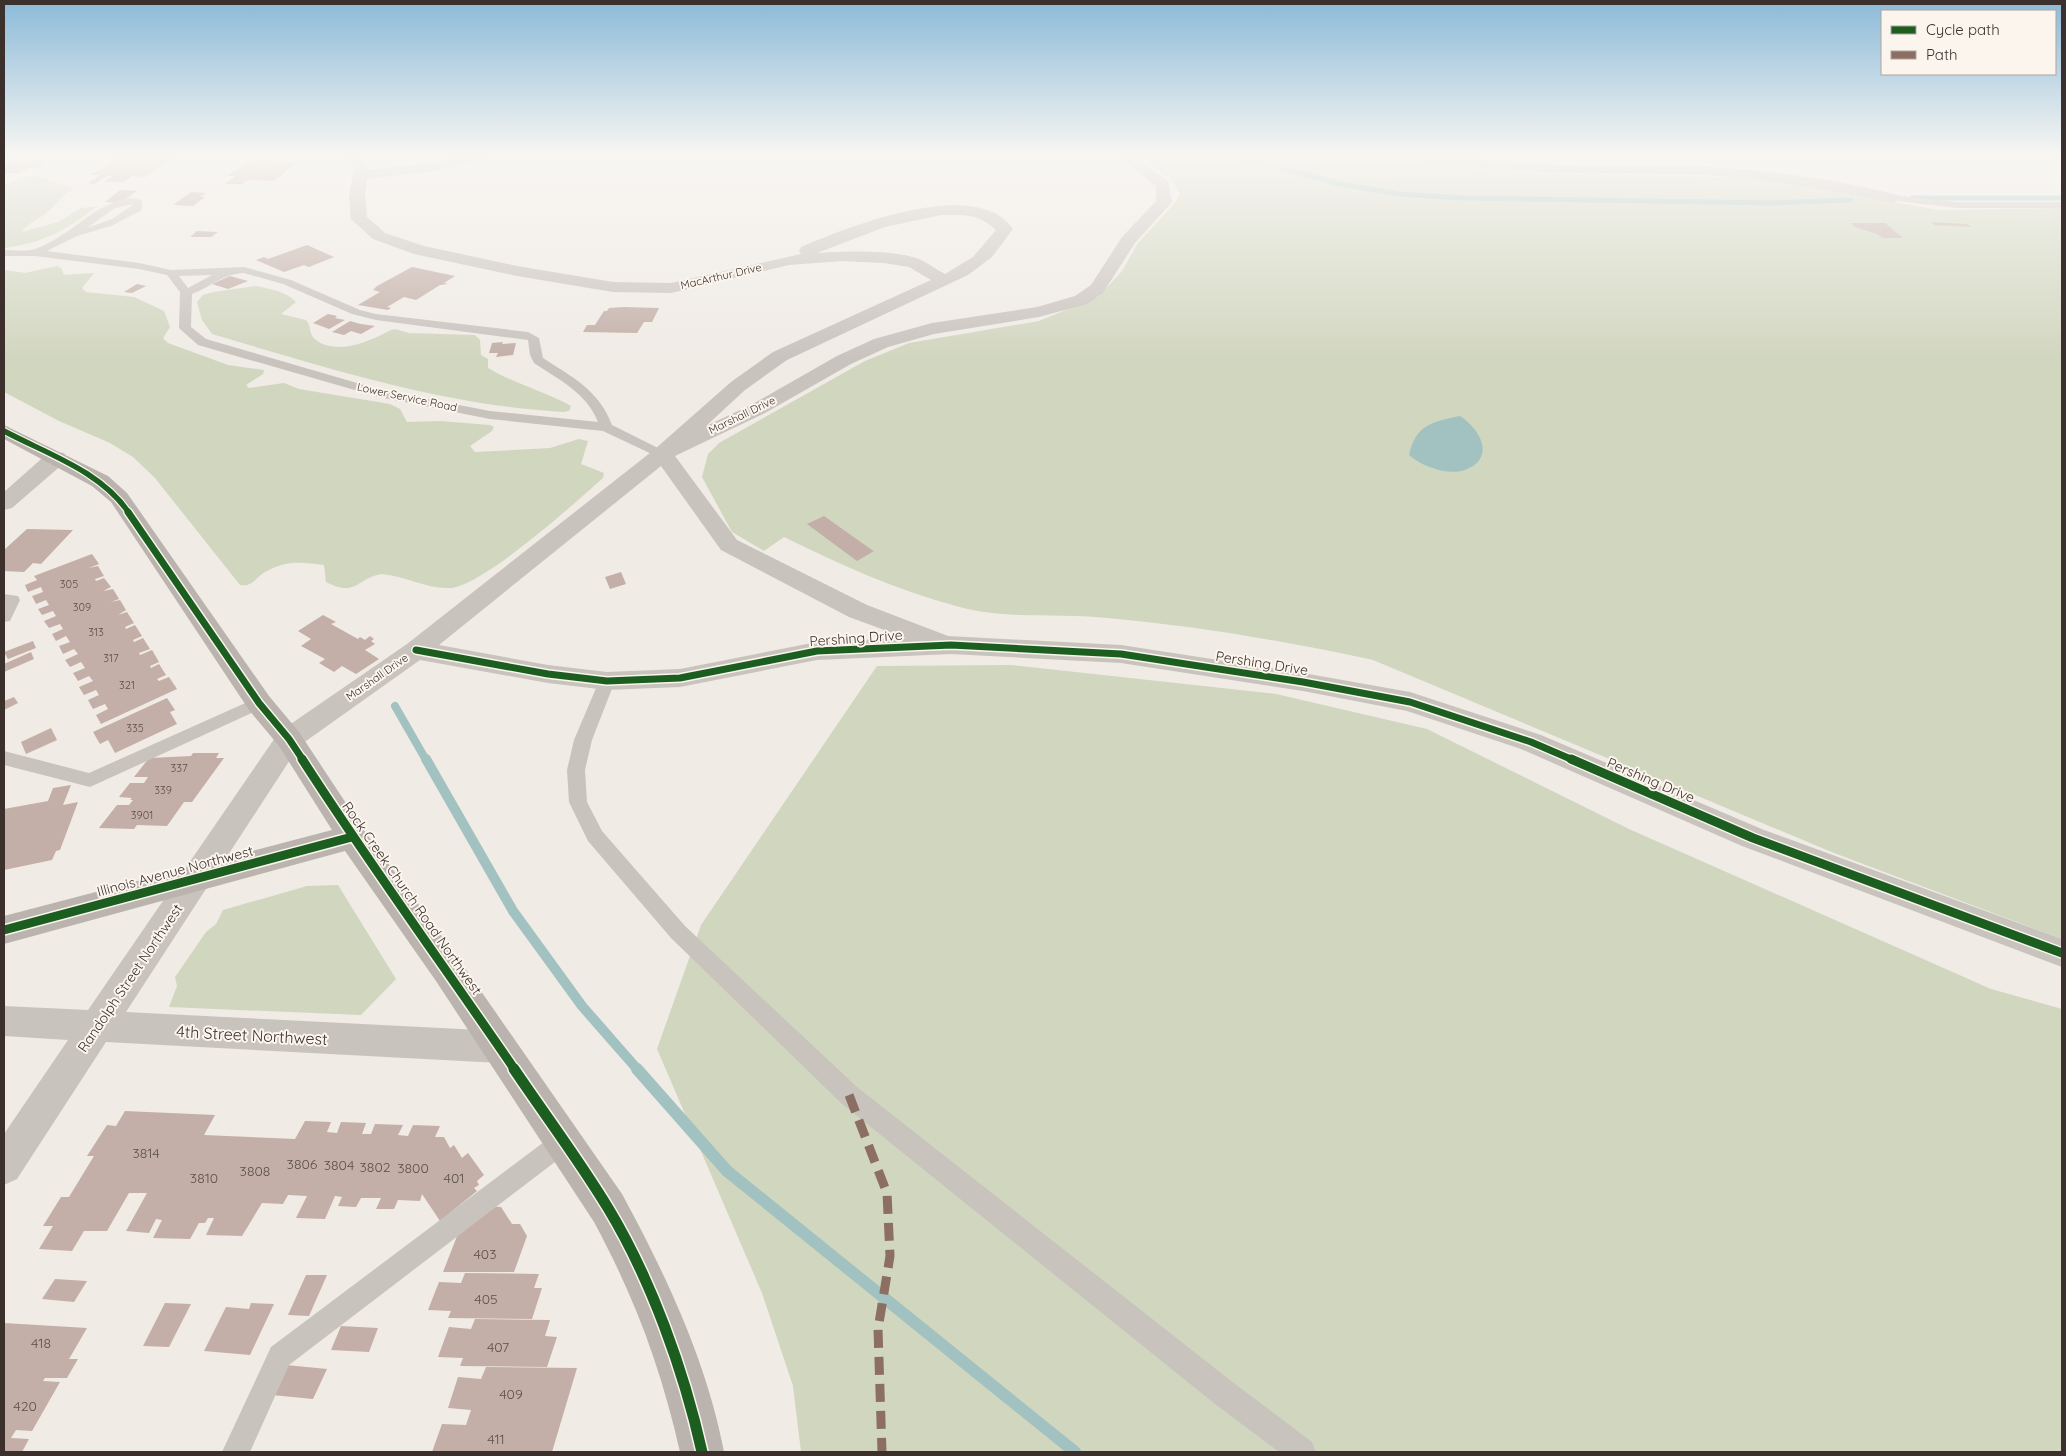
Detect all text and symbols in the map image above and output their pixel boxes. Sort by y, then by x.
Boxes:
legend [1881,10,2056,75]
text: Cycle path [1926,20,2000,39]
text: Path [1926,45,1958,64]
street label: MacArthur Drive [679,260,763,292]
street label: Lower Service Road [356,380,458,414]
street label: Marshall Drive [706,393,778,437]
house number: 305 [60,577,78,591]
house number: 309 [73,600,91,614]
house number: 313 [88,625,104,639]
street label: Pershing Drive [809,626,903,650]
street label: Pershing Drive [1214,647,1310,679]
street label: Marshall Drive [343,650,411,704]
house number: 317 [103,651,119,665]
house number: 321 [119,678,135,692]
house number: 335 [126,721,144,735]
street label: Pershing Drive [1605,753,1698,807]
house number: 337 [170,761,188,775]
house number: 339 [154,783,172,797]
street label: Rock Creek Church Road Northwest [338,798,486,998]
house number: 3901 [131,808,153,822]
street label: Illinois Avenue Northwest [95,841,255,901]
street label: Randolph Street Northwest [74,900,187,1056]
street label: 4th Street Northwest [176,1021,328,1049]
house number: 3814 [132,1144,160,1162]
house number: 3806 [287,1155,318,1173]
house number: 3804 [324,1156,354,1174]
house number: 3802 [360,1158,391,1176]
house number: 3800 [397,1159,429,1177]
house number: 3808 [240,1162,270,1180]
house number: 3810 [190,1169,218,1187]
house number: 401 [444,1169,464,1187]
house number: 403 [473,1245,497,1263]
house number: 405 [474,1290,498,1308]
house number: 418 [31,1334,51,1352]
house number: 407 [487,1338,509,1356]
house number: 409 [499,1385,523,1403]
house number: 420 [13,1397,37,1415]
house number: 411 [487,1430,505,1448]

